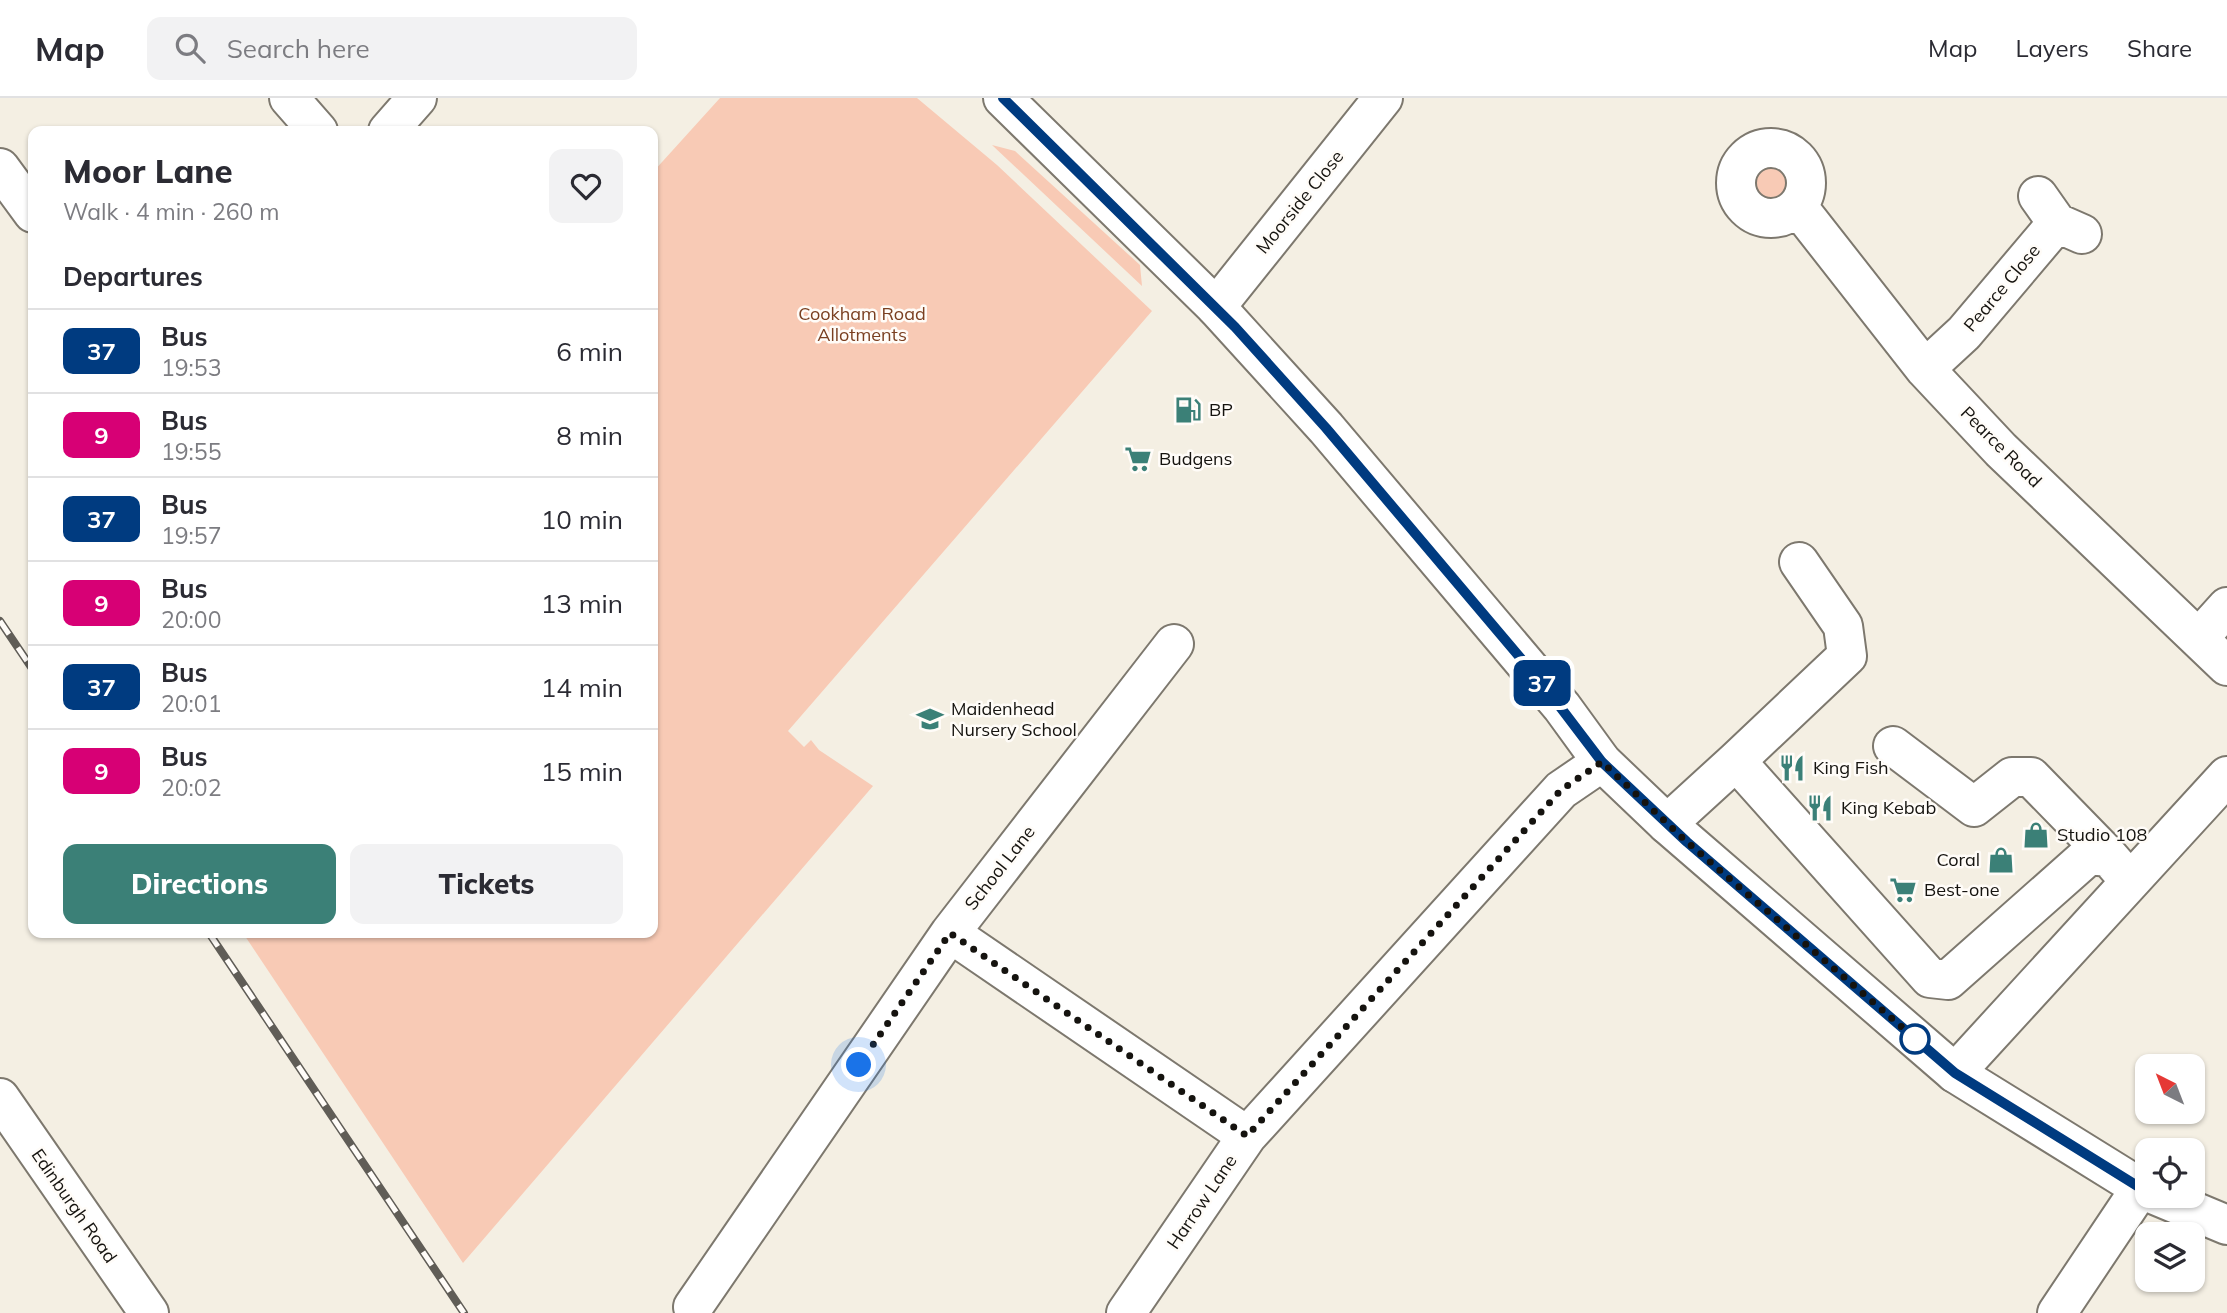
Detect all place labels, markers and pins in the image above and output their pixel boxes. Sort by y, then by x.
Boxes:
fuel station icon: BP [1173,395,1203,425]
place label: BP [1209,398,1233,421]
supermarket icon: Budgens [1123,444,1153,474]
place label: Budgens [1159,447,1233,470]
place label: Maidenhead Nursery School [951,697,1077,741]
school or university icon: Maidenhead Nursery School [915,704,945,734]
restaurant icon: King Fish [1777,753,1807,783]
place label: King Fish [1813,756,1889,779]
restaurant icon: King Kebab [1805,793,1835,823]
place label: King Kebab [1841,796,1936,819]
shop icon: Studio 108 [2021,820,2051,850]
place label: Studio 108 [2057,823,2147,846]
shop icon: Coral [1986,845,2016,875]
place label: Coral [1937,848,1980,871]
supermarket icon: Best-one [1888,875,1918,905]
place label: Best-one [1924,878,2000,901]
unlabelled marker [1900,1024,1930,1054]

